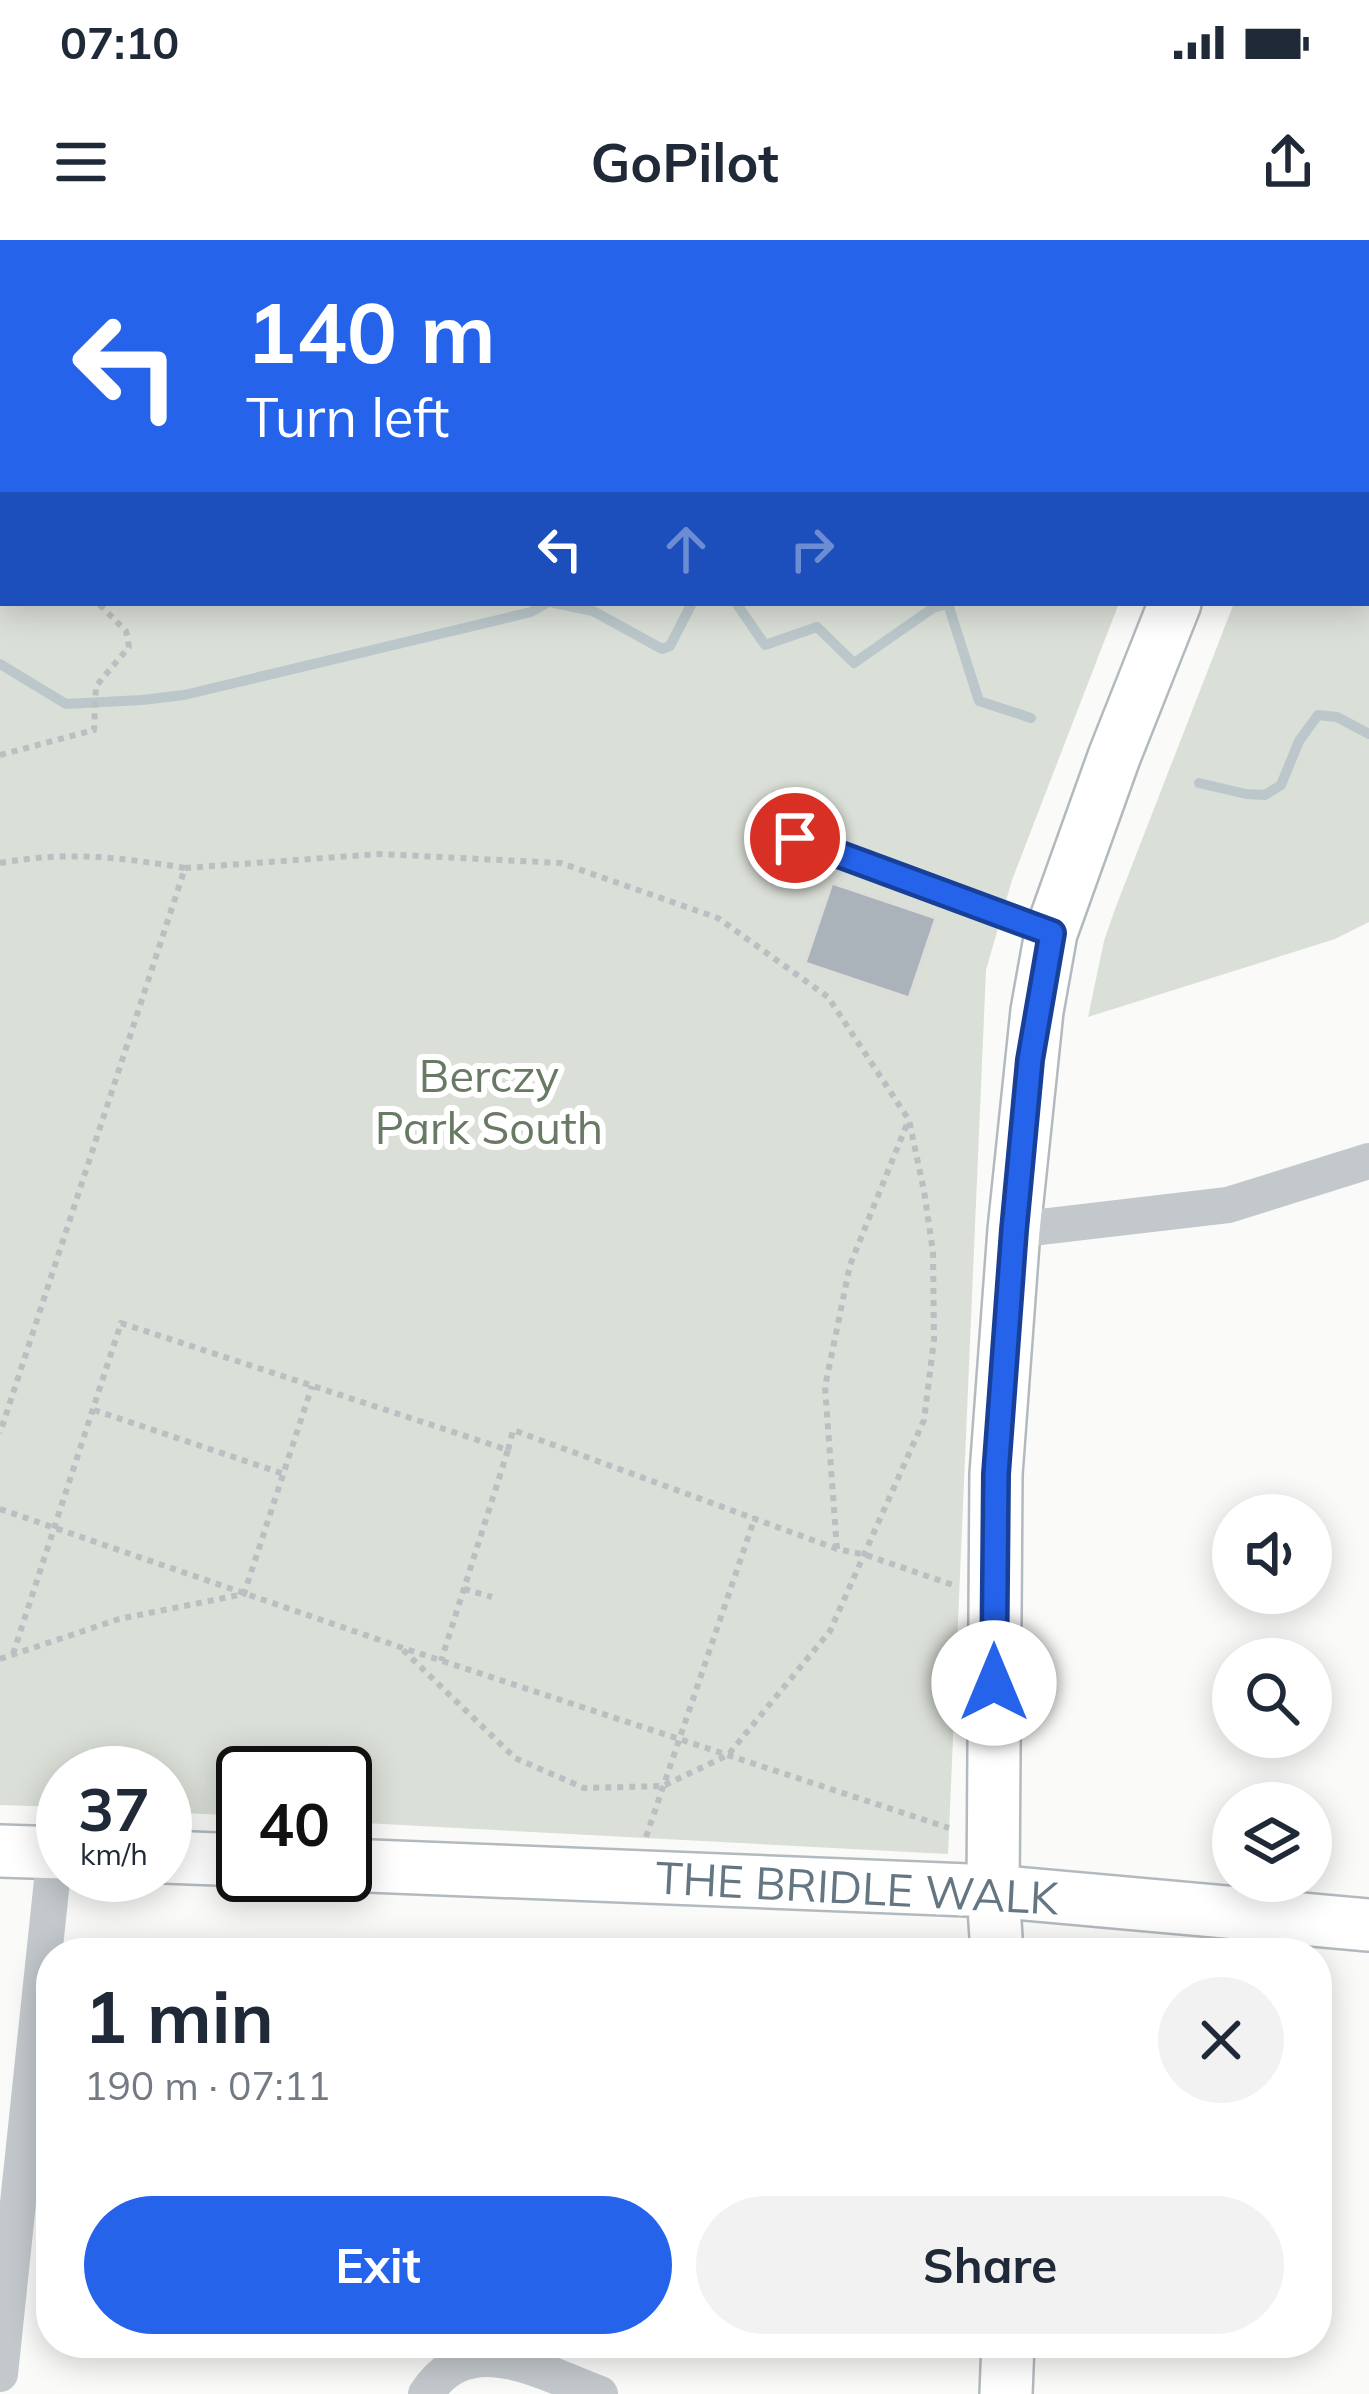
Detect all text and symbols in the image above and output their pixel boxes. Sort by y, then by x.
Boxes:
text: 07:10 [60,14,179,70]
text: GoPilot [590,128,779,196]
icon: menu [48,129,114,195]
icon: share [1255,129,1321,195]
text: 140 m [246,279,496,384]
icon: left [48,288,204,444]
text: Turn left [246,383,449,451]
icon: left [527,516,593,582]
icon: ahead [653,516,719,582]
icon: right [779,516,845,582]
pin [744,787,846,889]
icon: arrive [762,805,828,871]
park label: Berczy Park South [375,1047,603,1155]
map controls [1212,1494,1332,1902]
button: sound [1212,1494,1332,1614]
position arrow [931,1620,1057,1746]
button: search [1212,1638,1332,1758]
speed limit sign: 40 [216,1746,372,1902]
text: 37 [78,1771,150,1846]
button: layers [1212,1782,1332,1902]
text: km/h [80,1835,148,1873]
street label: THE BRIDLE WALK [654,1848,1061,1926]
text: 1 min [84,1971,274,2061]
button: close [1158,1977,1284,2103]
text: 190 m · 07:11 [84,2061,330,2110]
button: Exit [84,2196,672,2334]
button: Share [696,2196,1284,2334]

